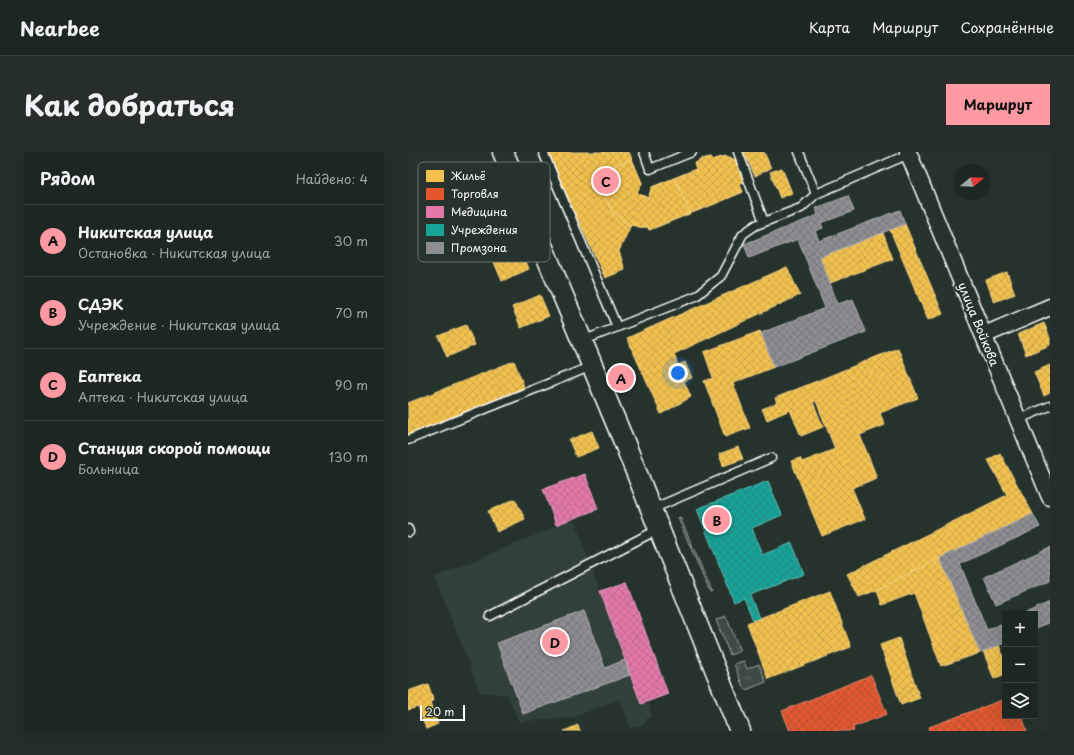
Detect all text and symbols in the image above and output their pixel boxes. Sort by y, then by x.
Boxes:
text: Nearbee [20,14,100,42]
text: Карта [809,17,850,38]
text: Маршрут [872,17,938,38]
text: Сохранённые [960,17,1054,38]
text: Как добраться [24,83,235,126]
button: Маршрут [946,84,1050,125]
legend [418,162,550,262]
north arrow [954,164,990,200]
text: Рядом [40,165,95,191]
pin: C [593,166,619,196]
text: Жильё [450,167,486,184]
text: Найдено: 4 [296,169,368,188]
text: Торговля [451,185,499,202]
text: Медицина [451,203,507,220]
text: Никитская улица [78,220,213,243]
text: Учреждения [451,221,518,238]
text: A [48,231,58,250]
text: 30 m [334,231,368,250]
text: Промзона [451,239,507,256]
text: Остановка · Никитская улица [78,243,270,262]
street label: улица Войкова [954,279,1004,369]
text: СДЭК [78,292,123,315]
text: B [49,303,57,322]
text: 70 m [335,303,368,322]
text: Учреждение · Никитская улица [78,315,280,334]
pin: A [608,363,634,393]
your location [668,363,688,383]
text: Еаптека [78,364,142,387]
text: C [48,375,58,394]
text: 90 m [335,375,368,394]
text: Аптека · Никитская улица [78,387,248,406]
text: Станция скорой помощи [78,436,271,459]
text: D [48,447,58,466]
text: 130 m [329,447,368,466]
text: Больница [78,459,139,478]
pin: B [704,505,730,535]
map controls [1002,611,1038,719]
button: + [1002,611,1038,647]
pin: D [542,627,568,657]
button: − [1002,647,1038,683]
button: layers [1002,683,1038,719]
scale bar [420,703,465,722]
text: 20 m [426,703,454,720]

